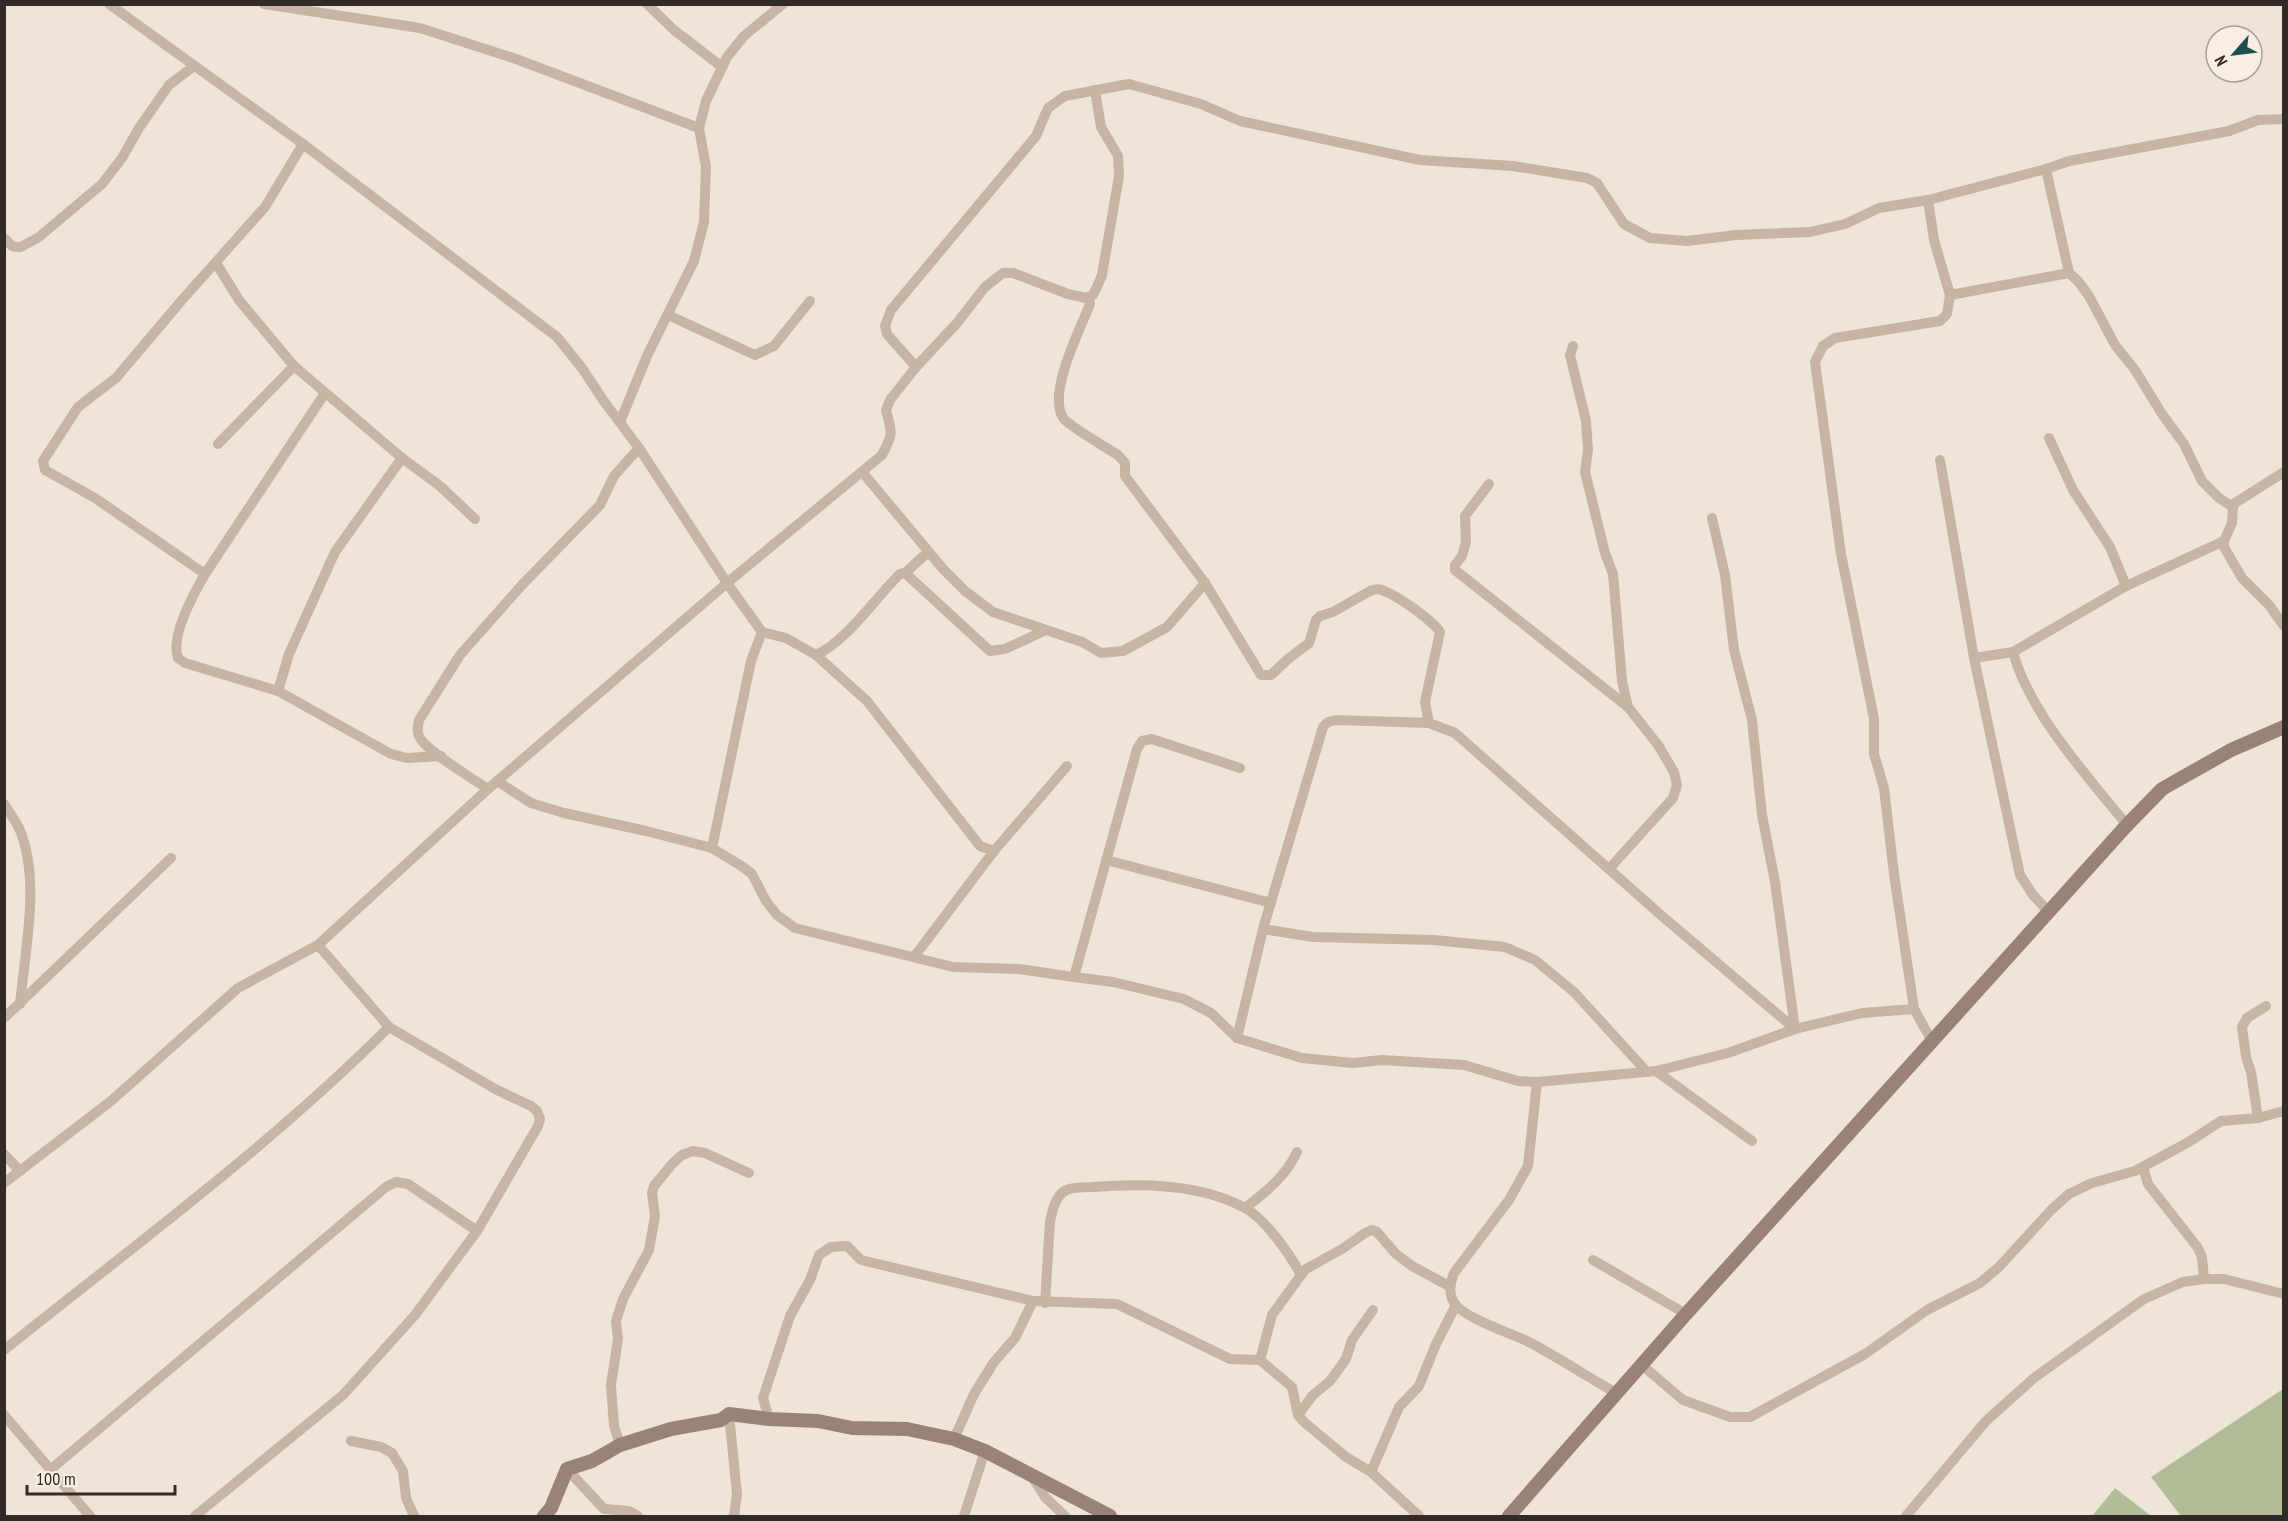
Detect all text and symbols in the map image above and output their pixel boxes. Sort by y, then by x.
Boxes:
north arrow [2204,24,2264,84]
text: N [2210,53,2232,70]
scale bar [27,1458,176,1496]
text: 100 m [36,1467,76,1490]

